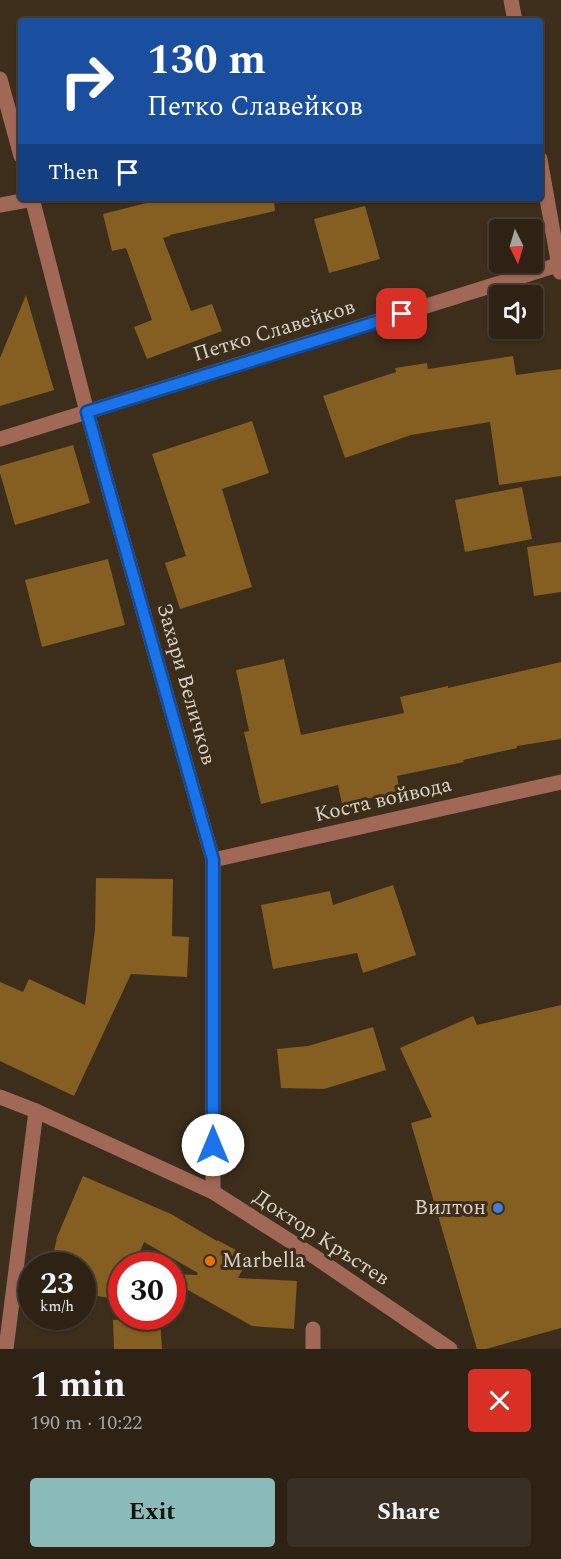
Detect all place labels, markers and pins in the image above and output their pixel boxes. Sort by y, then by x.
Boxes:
pin [376,288,427,339]
place label: Вилтон [414,1192,486,1224]
marker: Вилтон [491,1201,505,1215]
place label: Marbella [222,1245,306,1277]
marker: Marbella [203,1254,217,1268]

